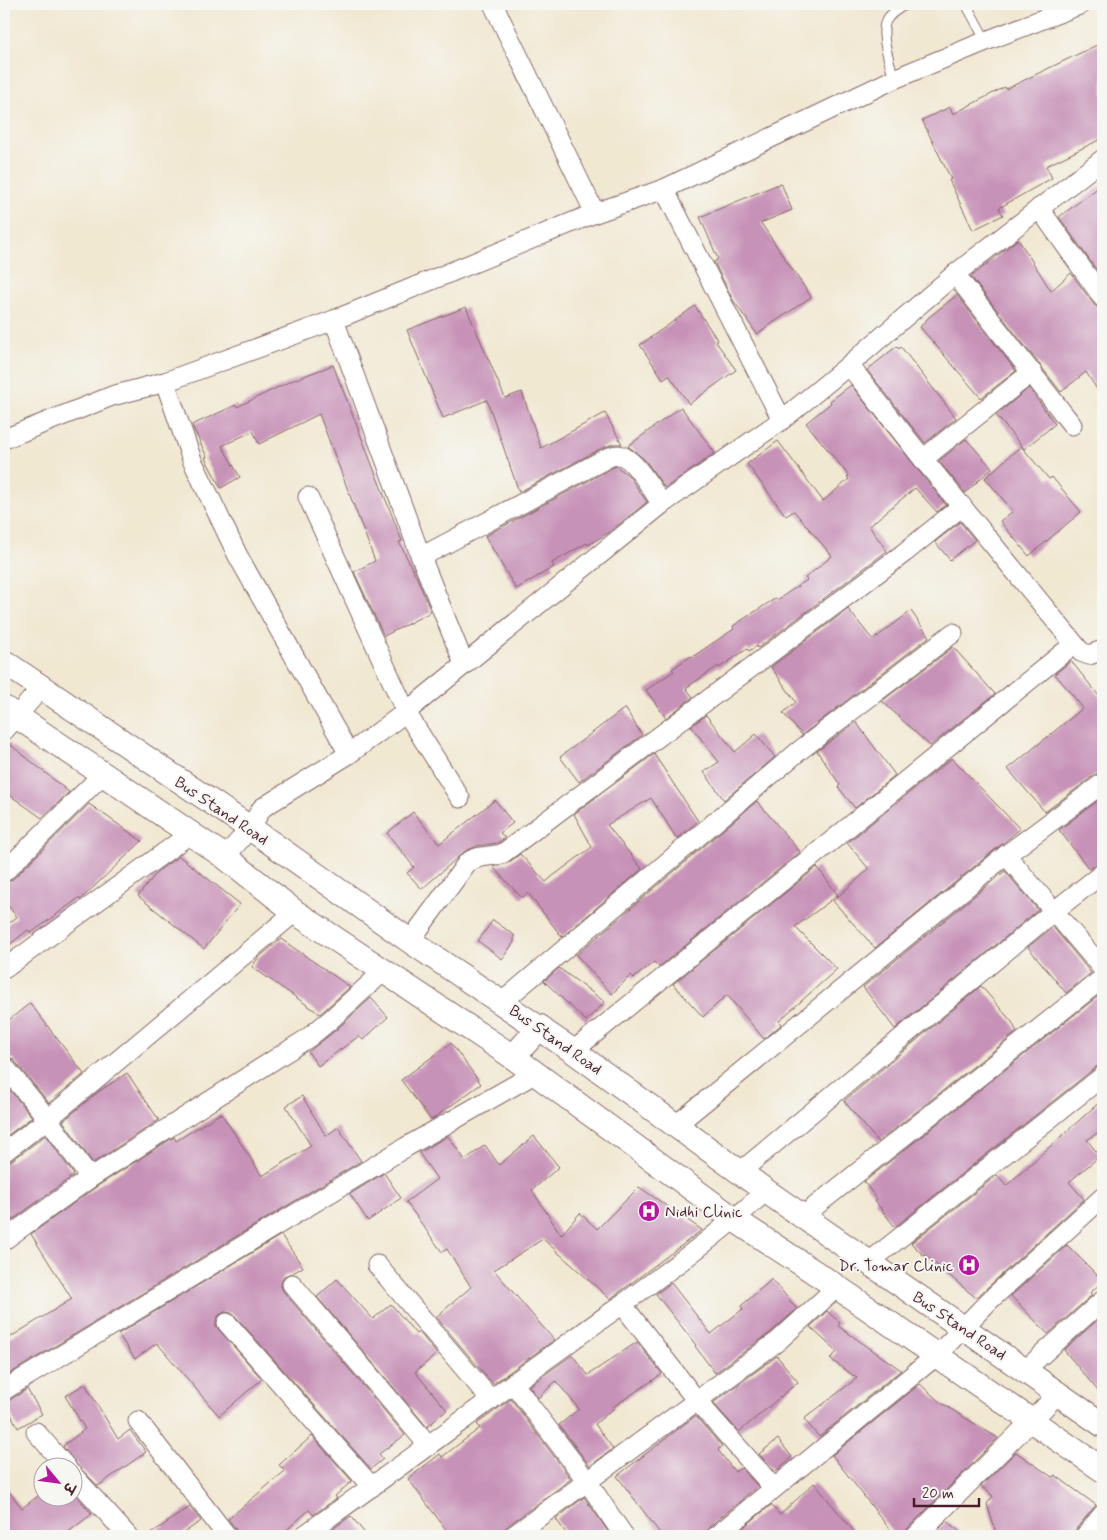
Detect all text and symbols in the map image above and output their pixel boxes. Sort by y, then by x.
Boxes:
street label: Bus Stand Road [170,772,272,850]
street label: Bus Stand Road [504,1000,606,1080]
hospital icon: Nidhi Clinic [637,1199,661,1223]
place label: Nidhi Clinic [665,1202,742,1223]
hospital icon: Dr. Tomar Clinic [957,1253,981,1277]
place label: Dr. Tomar Clinic [839,1256,953,1277]
street label: Bus Stand Road [908,1287,1010,1365]
north arrow [32,1458,82,1508]
scale bar [914,1475,980,1507]
text: उ [58,1478,80,1498]
text: 20 m [922,1484,954,1504]

